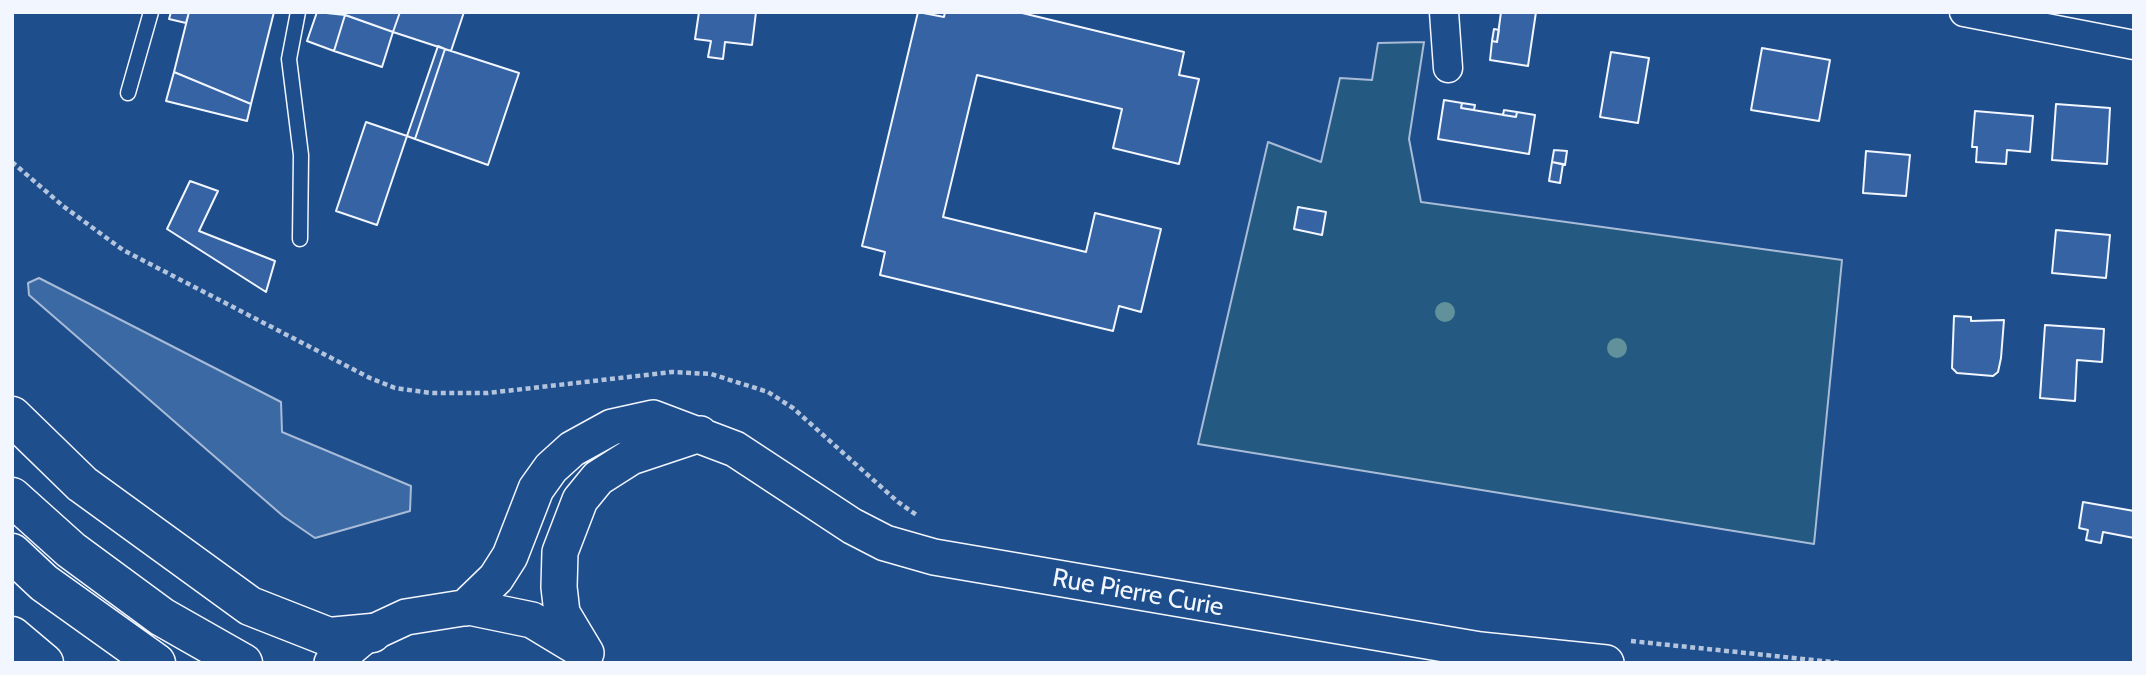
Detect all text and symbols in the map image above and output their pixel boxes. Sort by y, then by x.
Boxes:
street label: Rue Pierre Curie [1050,563,1226,623]

